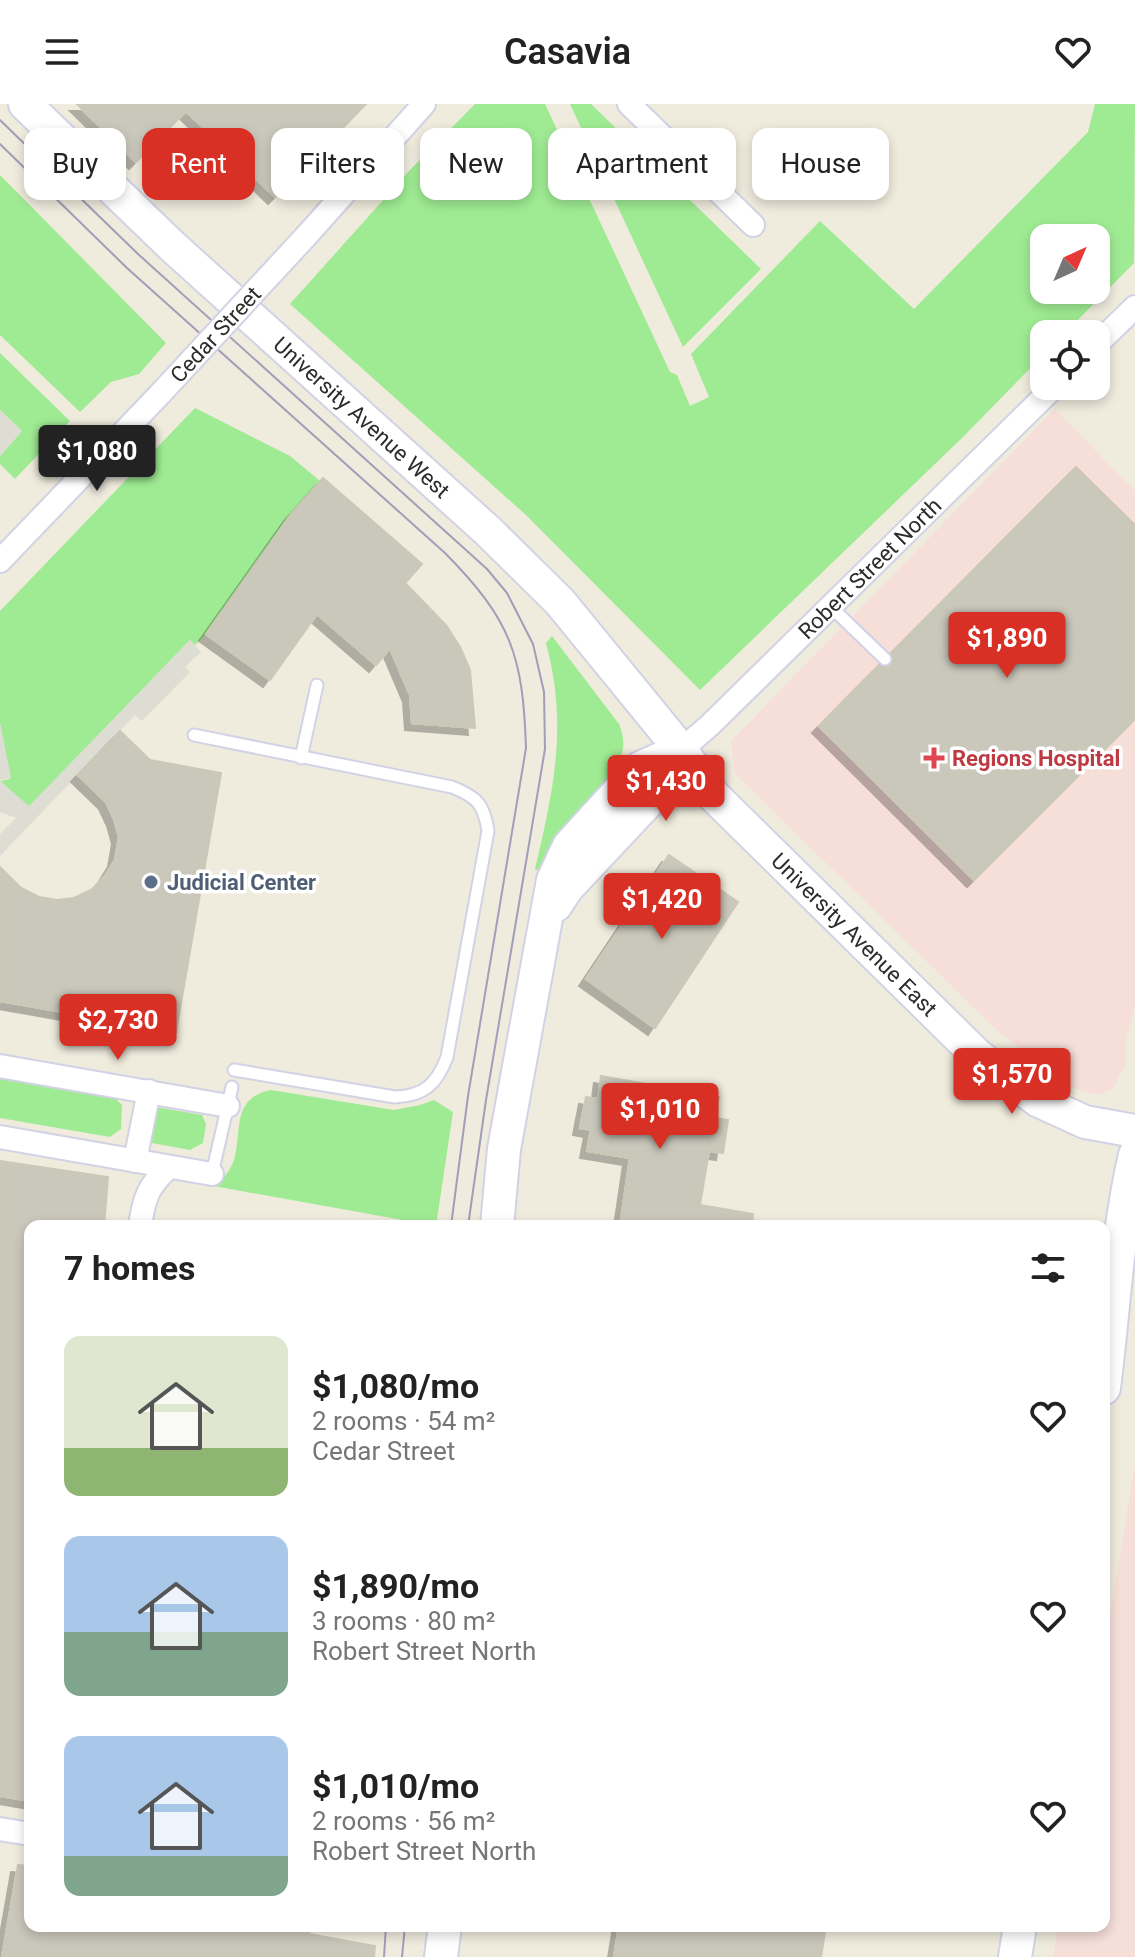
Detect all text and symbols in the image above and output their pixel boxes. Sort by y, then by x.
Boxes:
icon: menu [40,30,84,74]
icon: heart [1051,30,1095,74]
text: Casavia [504,31,631,73]
chip: Buy [24,128,126,200]
chip: Rent [142,128,255,200]
chip: Filters [271,128,404,200]
chip: New [420,128,532,200]
chip: Apartment [548,128,736,200]
chip: House [752,128,889,200]
north arrow [1030,224,1110,304]
map controls [1030,224,1110,400]
street label: Cedar Street [165,281,266,387]
button: locate [1030,320,1110,400]
street label: University Avenue West [269,332,455,503]
pin: $1,080 [32,425,162,493]
text: $1,080 [57,436,137,466]
street label: Robert Street North [793,493,946,644]
pin: $1,890 [942,612,1072,680]
text: $1,890 [967,623,1047,653]
place label: Regions Hospital [952,746,1120,771]
marker: Regions Hospital [923,747,945,769]
pin: $1,430 [601,755,731,823]
text: $1,430 [626,766,706,796]
street label: University Avenue East [767,848,942,1021]
place label: Judicial Center [167,870,316,895]
marker: Judicial Center [142,873,160,891]
pin: $1,420 [597,873,727,941]
text: $1,420 [622,884,702,914]
pin: $2,730 [53,994,183,1062]
text: $2,730 [78,1005,158,1035]
pin: $1,570 [947,1048,1077,1116]
text: $1,570 [972,1059,1052,1089]
pin: $1,010 [595,1083,725,1151]
text: $1,010 [620,1094,700,1124]
icon: filters [1026,1246,1070,1290]
text: 7 homes [64,1248,195,1288]
text: $1,080/mo [312,1366,479,1406]
icon: home [128,1368,224,1464]
icon: heart [1026,1394,1070,1438]
text: 2 rooms · 54 m² [312,1406,495,1436]
text: Cedar Street [312,1436,455,1466]
text: $1,890/mo [312,1566,479,1606]
icon: home [128,1568,224,1664]
icon: heart [1026,1594,1070,1638]
text: 3 rooms · 80 m² [312,1606,495,1636]
text: Robert Street North [312,1636,536,1666]
text: $1,010/mo [312,1766,479,1806]
icon: home [128,1768,224,1864]
icon: heart [1026,1794,1070,1838]
text: 2 rooms · 56 m² [312,1806,495,1836]
text: Robert Street North [312,1836,536,1866]

